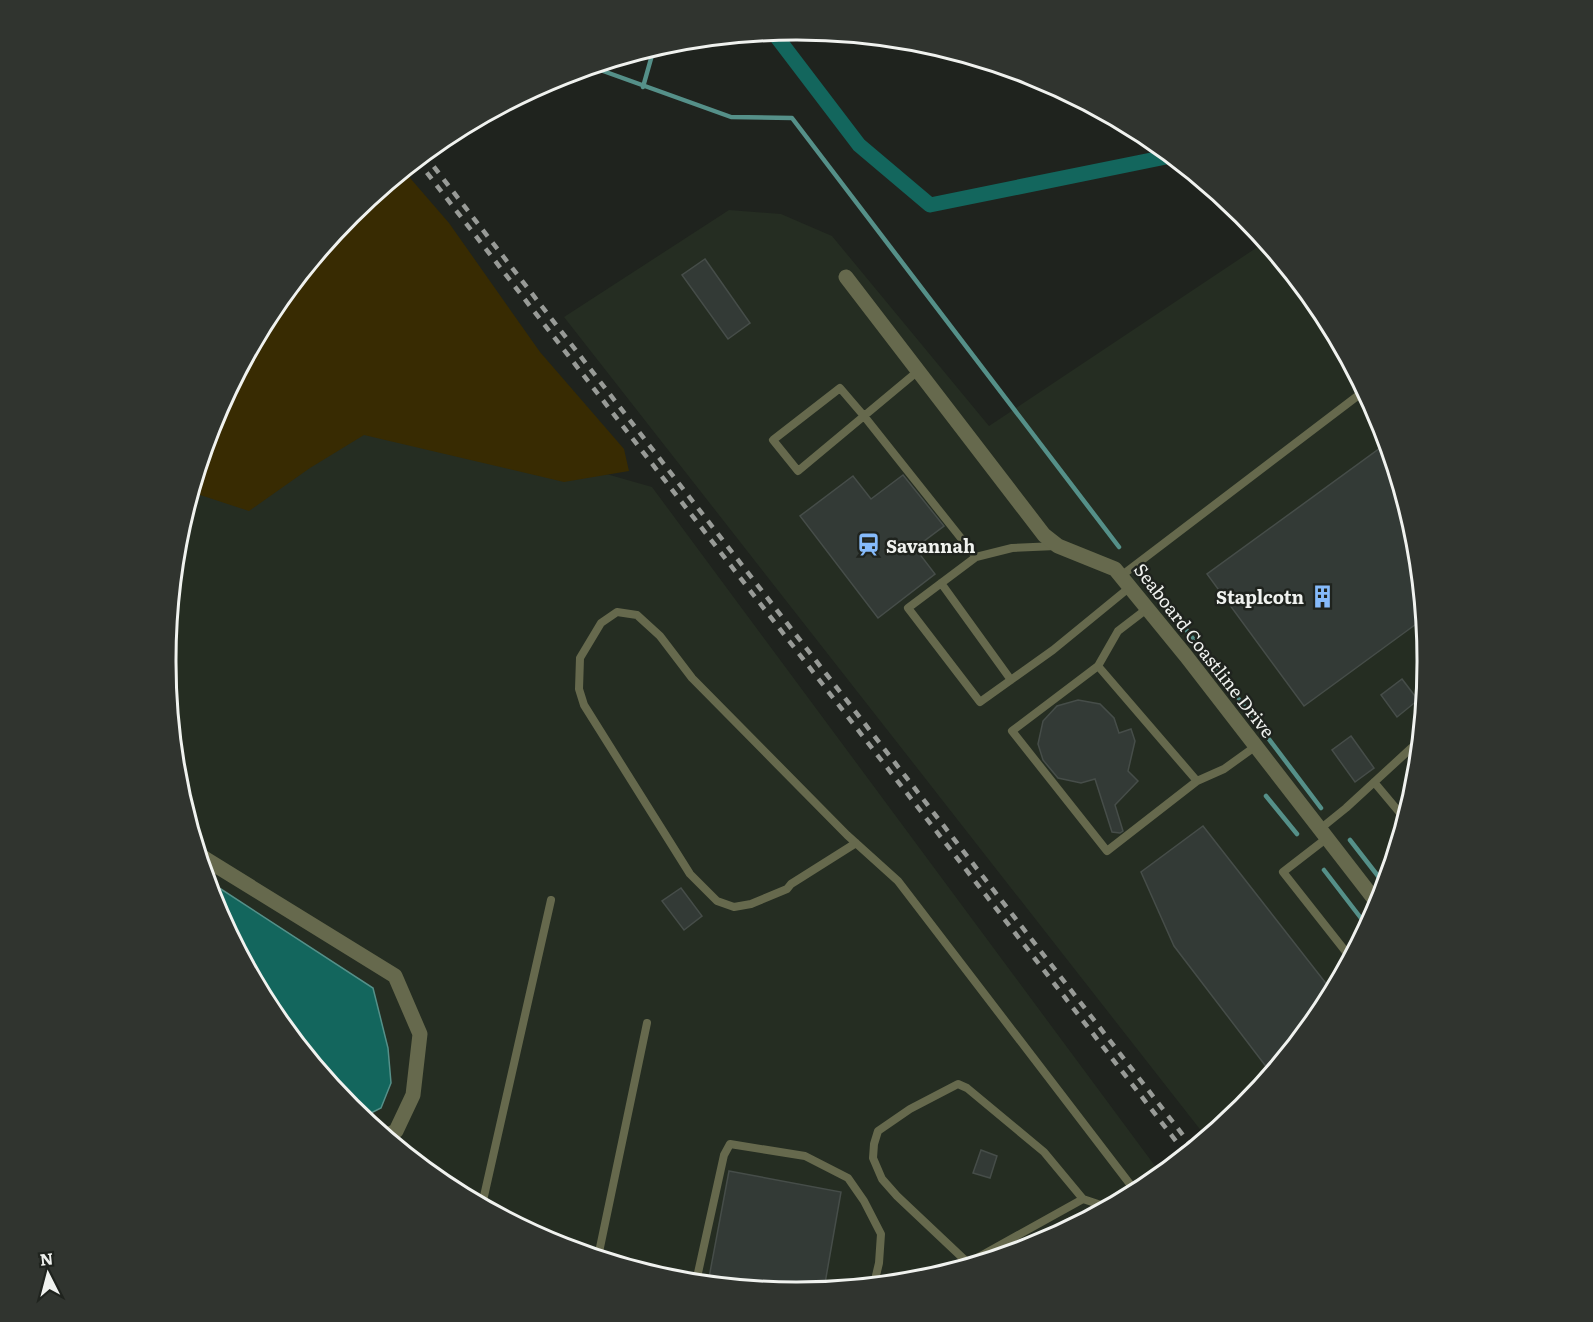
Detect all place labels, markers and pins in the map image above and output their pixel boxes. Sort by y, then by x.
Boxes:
station icon: Savannah [855,532,881,558]
place label: Savannah [886,532,975,559]
place label: Staplcotn [1216,583,1304,610]
building icon: Staplcotn [1309,583,1335,609]

